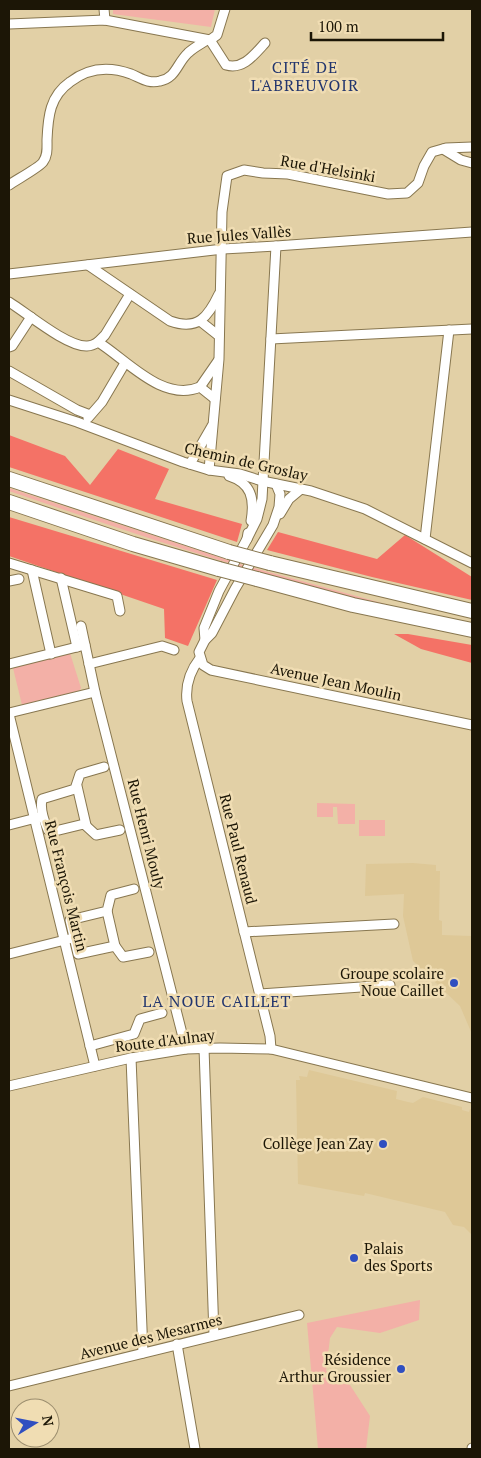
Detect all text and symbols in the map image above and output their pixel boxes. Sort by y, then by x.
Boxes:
scale bar [311,10,444,42]
text: 100 m [318,16,359,36]
district label: CITÉ DE L'ABREUVOIR [251,56,359,96]
street label: Rue d'Helsinki [279,150,377,186]
street label: Rue Jules Vallès [186,220,292,248]
street label: Chemin de Groslay [183,437,310,485]
street label: Avenue Jean Moulin [269,657,404,705]
street label: Rue Henri Mouly [124,777,170,891]
street label: Rue Paul Renaud [216,792,262,906]
street label: Rue François Martin [41,818,93,954]
place label: Groupe scolaire Noue Caillet [340,963,444,1000]
marker: Groupe scolaire Noue Caillet [448,977,460,989]
district label: LA NOUE CAILLET [142,990,292,1012]
street label: Route d'Aulnay [114,1024,216,1056]
place label: Collège Jean Zay [263,1133,373,1153]
marker: Collège Jean Zay [377,1138,389,1150]
place label: Palais des Sports [364,1238,433,1275]
marker: Palais des Sports [348,1252,360,1264]
street label: Avenue des Mesarmes [77,1309,224,1363]
place label: Résidence Arthur Groussier [279,1349,391,1386]
marker: Résidence Arthur Groussier [395,1363,407,1375]
north arrow [10,1398,60,1448]
text: N [38,1414,59,1428]

